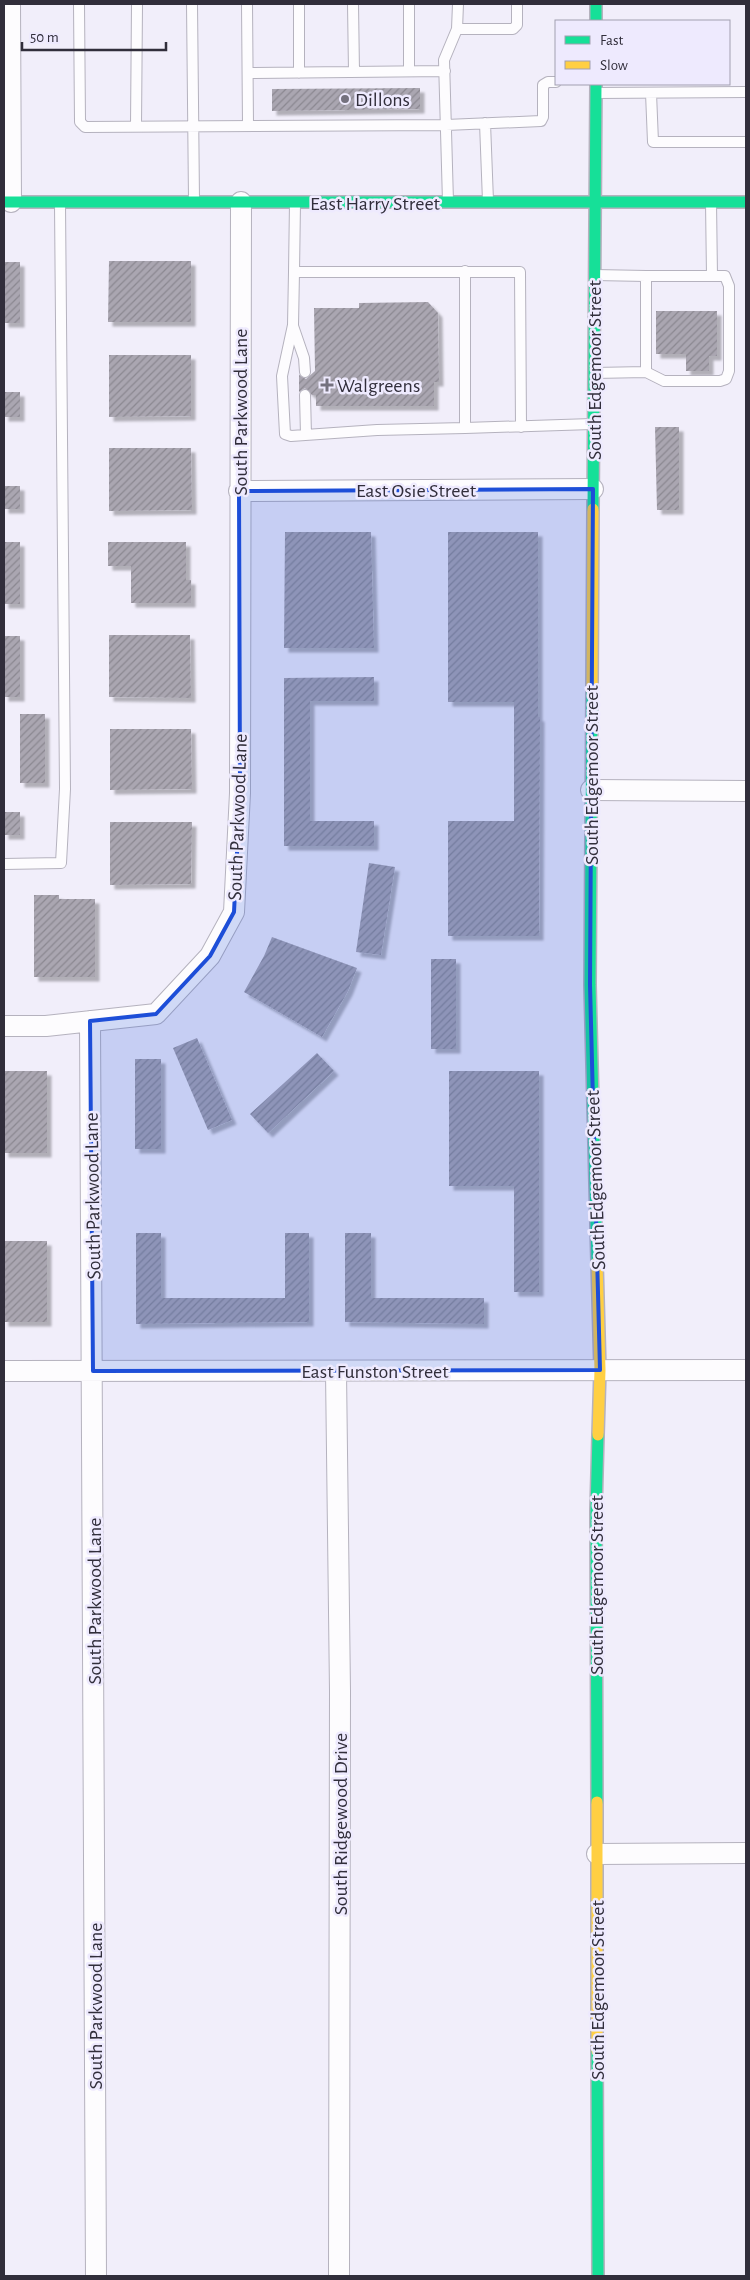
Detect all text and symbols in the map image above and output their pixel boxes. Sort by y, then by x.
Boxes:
scale bar [22,20,166,52]
legend [555,20,730,85]
text: 50 m [30,30,59,45]
text: Fast [600,33,624,48]
text: Slow [600,58,628,73]
place label: Dillons [355,90,410,110]
marker: Dillons [339,93,351,105]
street label: East Harry Street [310,194,441,214]
street label: South Edgemoor Street [585,279,605,460]
street label: South Parkwood Lane [231,328,251,496]
place label: Walgreens [337,376,420,396]
marker: Walgreens [321,379,333,391]
street label: East Osie Street [356,481,477,501]
street label: South Edgemoor Street [582,684,602,865]
street label: South Parkwood Lane [225,733,251,901]
street label: South Edgemoor Street [583,1089,609,1270]
street label: South Parkwood Lane [82,1112,104,1280]
street label: East Funston Street [301,1362,449,1382]
street label: South Edgemoor Street [587,1494,607,1675]
street label: South Parkwood Lane [85,1517,105,1685]
street label: South Ridgewood Drive [331,1733,351,1915]
street label: South Edgemoor Street [588,1899,608,2080]
street label: South Parkwood Lane [86,1922,106,2090]

